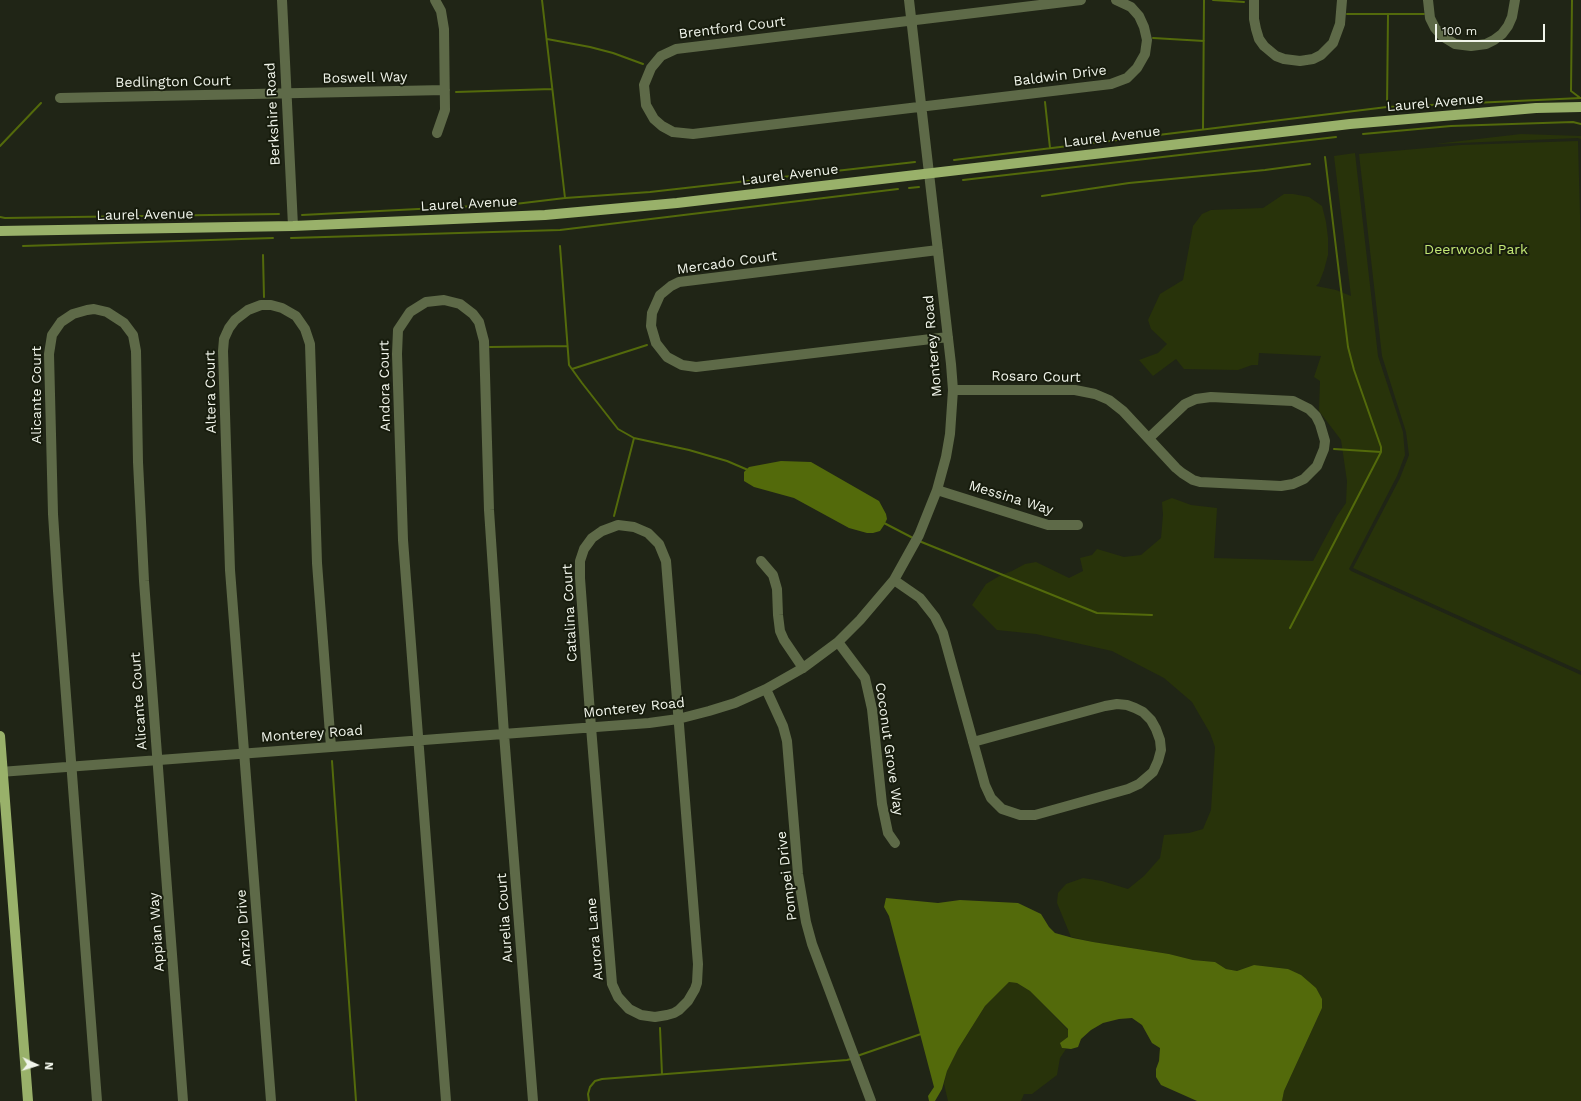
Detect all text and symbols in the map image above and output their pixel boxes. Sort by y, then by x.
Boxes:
street label: Brentford Court [678,13,786,43]
scale bar [1437,16,1547,42]
text: 100 m [1442,24,1477,38]
street label: Berkshire Road [262,62,284,166]
street label: Baldwin Drive [1012,62,1108,90]
street label: Boswell Way [322,69,408,87]
street label: Bedlington Court [115,73,231,91]
street label: Laurel Avenue [1386,90,1484,116]
street label: Laurel Avenue [1063,123,1161,151]
street label: Laurel Avenue [741,161,839,189]
street label: Laurel Avenue [420,193,518,215]
street label: Laurel Avenue [96,206,194,224]
park label: Deerwood Park [1424,242,1528,258]
street label: Mercado Court [676,248,778,278]
street label: Monterey Road [920,294,946,398]
street label: Andora Court [376,340,394,432]
street label: Alicante Court [29,346,45,444]
street label: Altera Court [202,350,220,434]
street label: Rosaro Court [991,368,1081,386]
street label: Messina Way [967,477,1055,519]
street label: Catalina Court [559,564,581,662]
street label: Alicante Court [127,651,151,751]
street label: Coconut Grove Way [871,681,907,817]
street label: Monterey Road [582,694,686,722]
street label: Monterey Road [260,722,364,746]
street label: Pompei Drive [773,830,801,922]
street label: Aurelia Court [493,873,517,963]
street label: Anzio Drive [233,889,255,967]
street label: Appian Way [146,892,168,972]
street label: Aurora Lane [583,897,607,981]
north arrow [16,1045,56,1085]
text: N [42,1061,55,1070]

